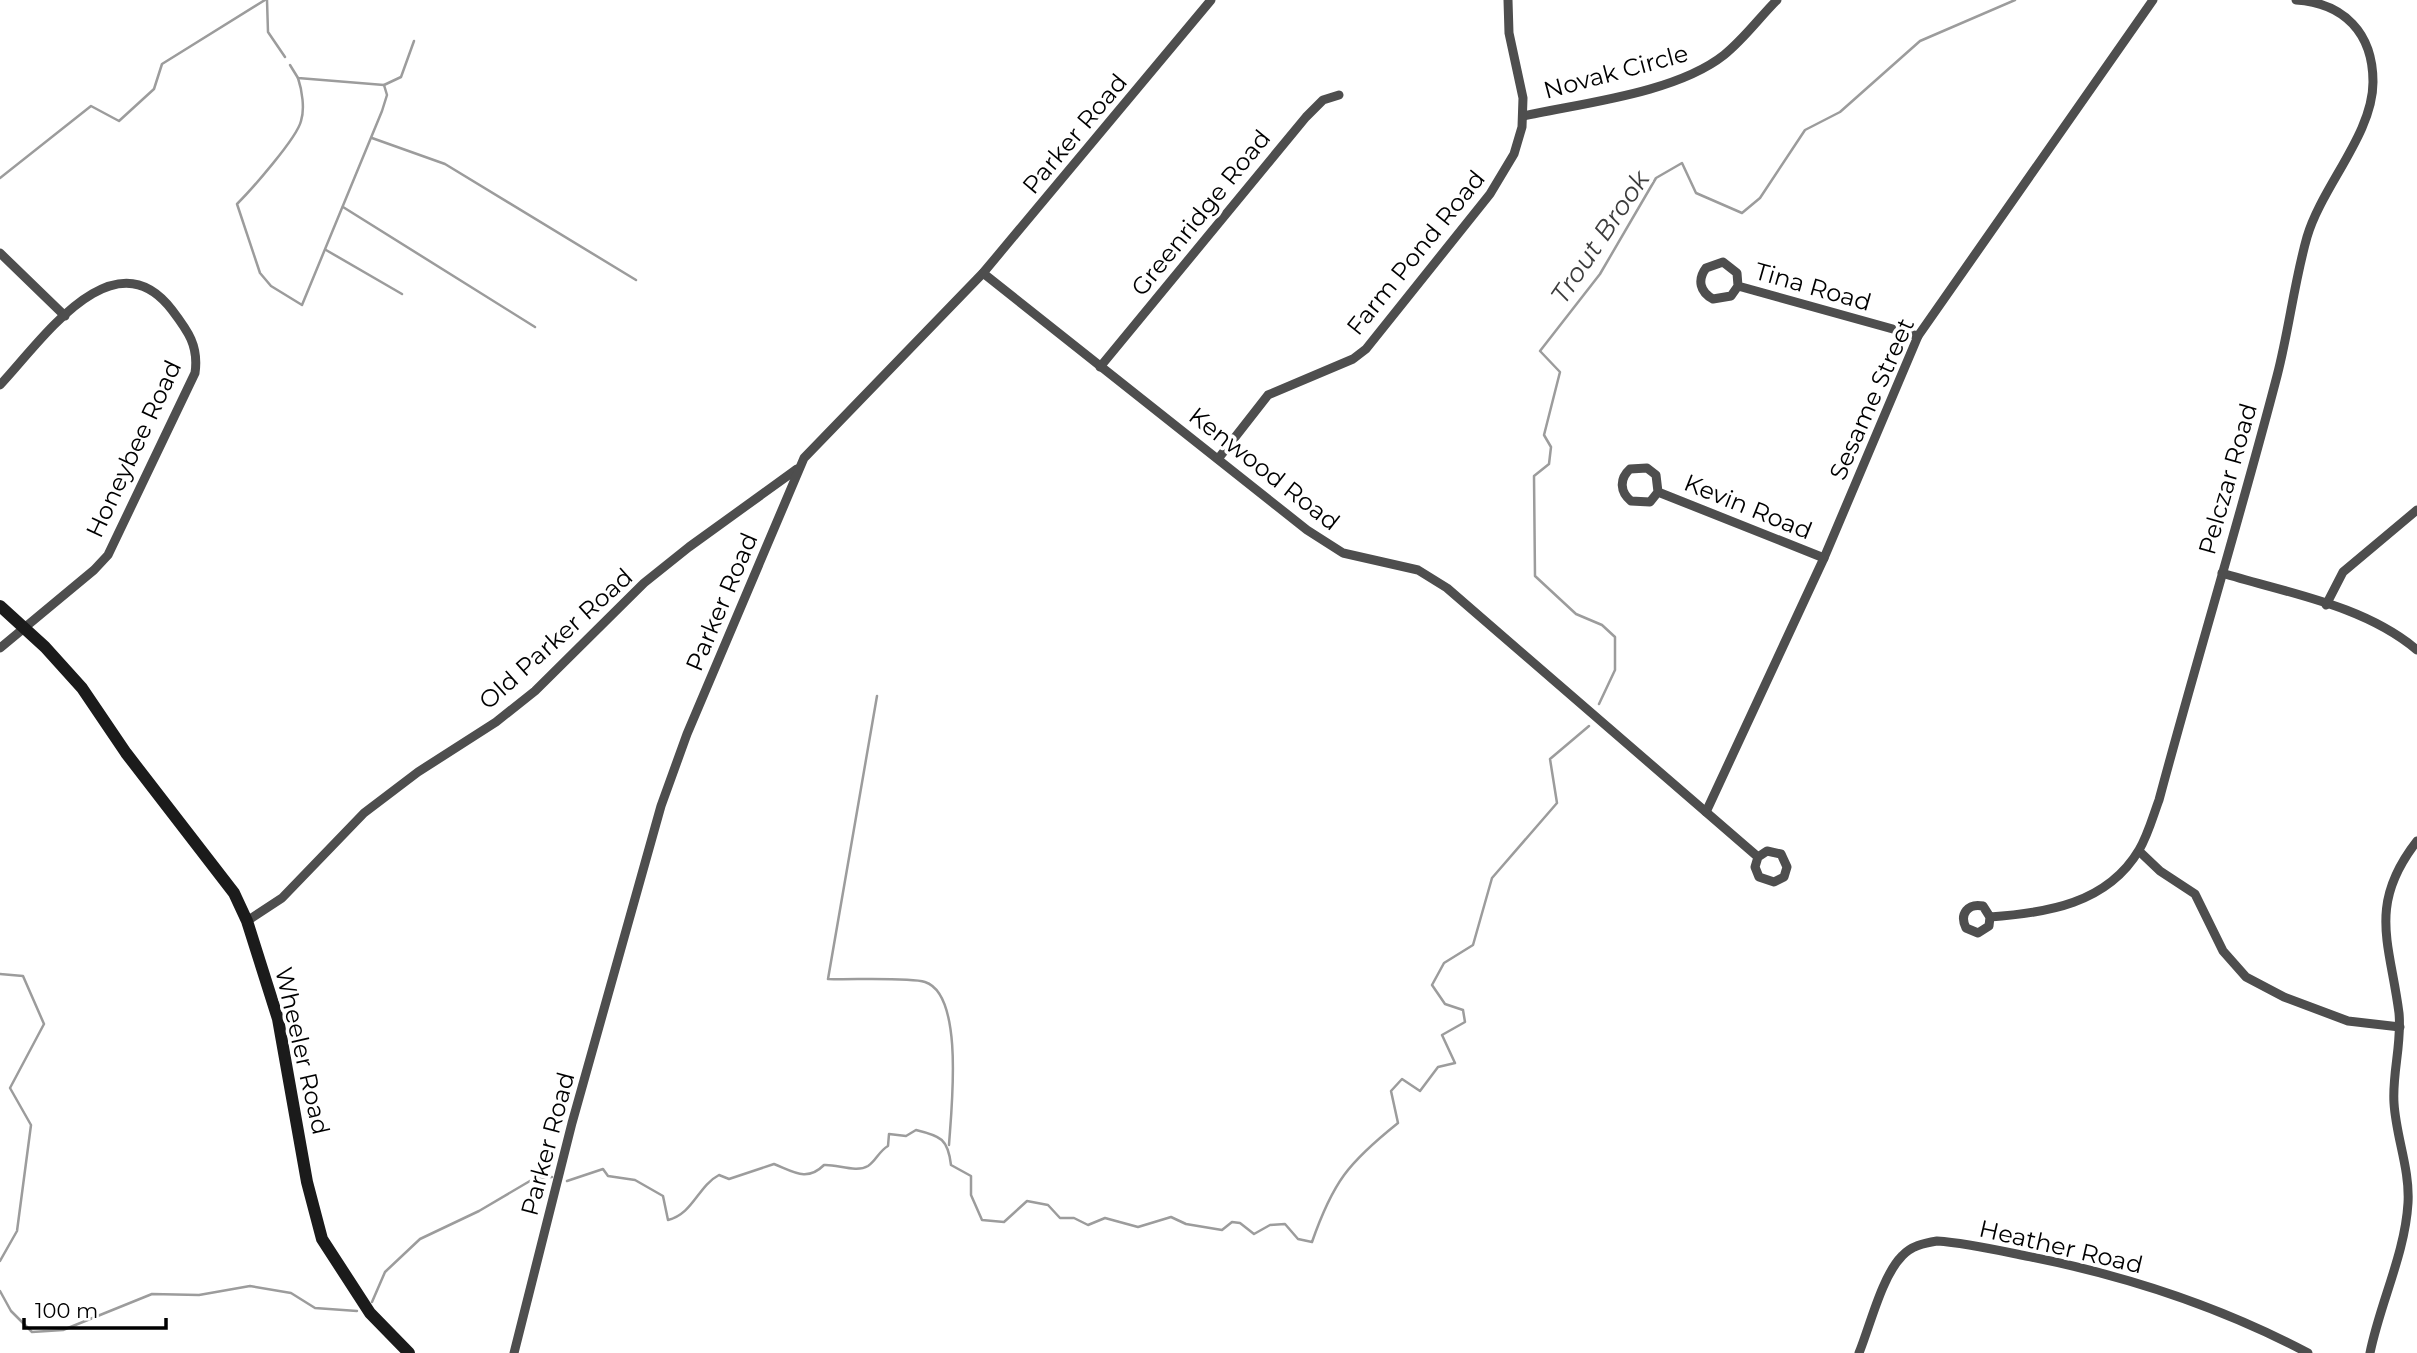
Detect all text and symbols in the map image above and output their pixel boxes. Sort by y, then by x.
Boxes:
street label: Novak Circle [1540,38,1691,105]
street label: Parker Road [1016,68,1133,199]
street label: Greenridge Road [1125,124,1276,302]
water label: Trout Brook [1544,163,1657,310]
street label: Farm Pond Road [1340,164,1491,341]
street label: Tina Road [1752,256,1875,317]
street label: Sesame Street [1823,313,1920,484]
street label: Honeybee Road [80,355,187,542]
street label: Pelczar Road [2192,400,2263,558]
street label: Kenwood Road [1183,401,1345,536]
street label: Kevin Road [1680,468,1816,545]
street label: Parker Road [679,528,764,675]
street label: Old Parker Road [473,562,638,715]
street label: Wheeler Road [269,964,336,1137]
street label: Parker Road [514,1069,581,1219]
street label: Heather Road [1977,1214,2146,1279]
scale bar [24,1286,166,1330]
text: 100 m [35,1298,98,1323]

